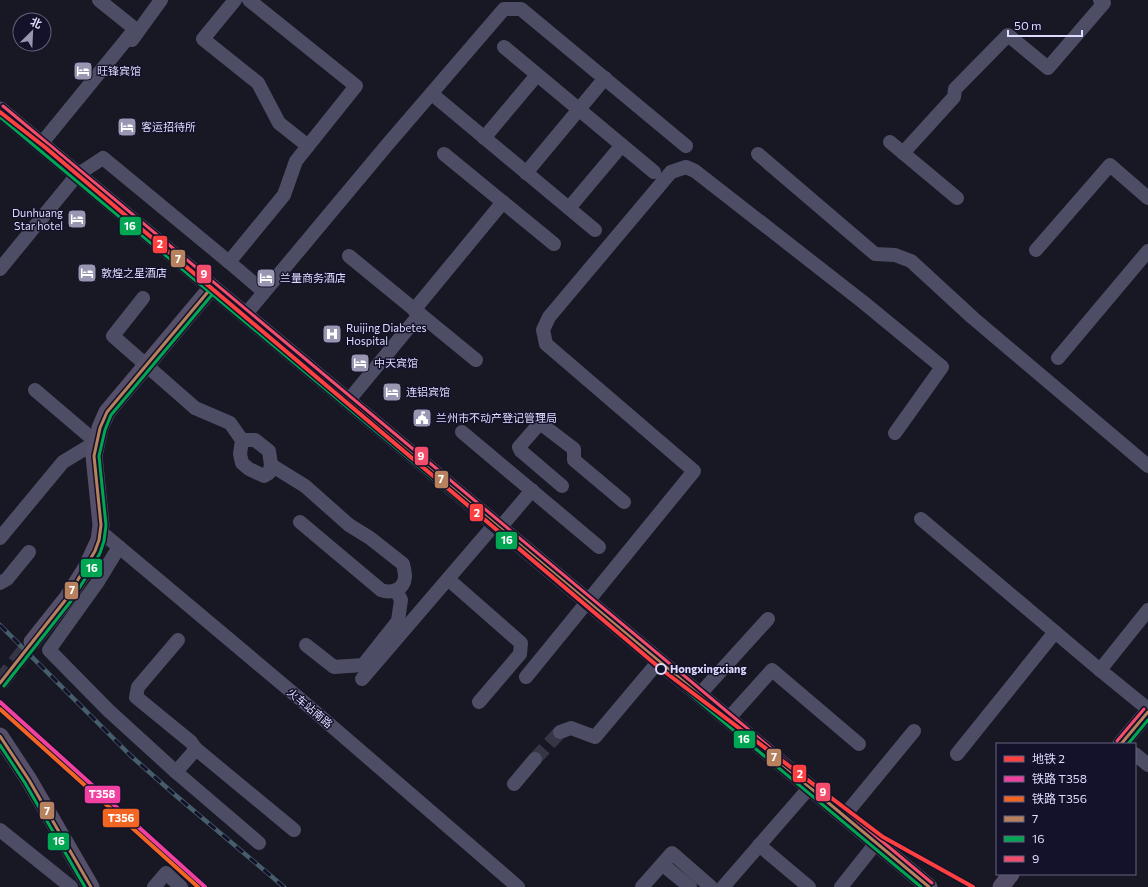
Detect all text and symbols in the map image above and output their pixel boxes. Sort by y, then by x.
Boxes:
north arrow [12,12,52,52]
scale bar [1008,12,1082,38]
text: 北 [29,14,44,31]
text: 50 m [1014,18,1042,32]
hotel icon: 旺锋宾馆 [72,60,94,82]
place label: 旺锋宾馆 [97,64,141,77]
hotel icon: 客运招待所 [116,116,138,138]
place label: 客运招待所 [141,120,196,133]
place label: Dunhuang Star hotel [12,206,63,232]
hotel icon: Dunhuang Star hotel [66,208,88,230]
line badge: 16 [119,216,142,236]
text: 16 [124,219,136,232]
line badge: 2 [152,235,168,254]
text: 2 [157,237,163,250]
line badge: 7 [170,249,186,268]
text: 7 [175,252,181,265]
hotel icon: 敦煌之星酒店 [76,262,98,284]
line badge: 9 [196,264,212,284]
place label: 敦煌之星酒店 [101,266,167,279]
text: 9 [201,267,208,280]
hotel icon: 兰量商务酒店 [255,267,277,289]
place label: 兰量商务酒店 [280,271,346,284]
place label: Ruijing Diabetes Hospital [346,321,426,347]
hospital icon: Ruijing Diabetes Hospital [321,323,343,345]
hotel icon: 中天宾馆 [349,352,371,374]
place label: 中天宾馆 [374,356,418,369]
hotel icon: 连铝宾馆 [381,381,403,403]
place label: 连铝宾馆 [406,385,450,398]
public building icon: 兰州市不动产登记管理局 [411,407,433,429]
place label: 兰州市不动产登记管理局 [436,411,557,424]
line badge: 9 [414,446,429,466]
text: 9 [418,449,425,462]
line badge: 7 [434,470,449,489]
text: 7 [438,472,444,485]
line badge: 2 [469,503,484,522]
text: 2 [474,506,480,519]
line badge: 16 [495,531,518,550]
text: 16 [501,533,513,546]
line badge: 16 [80,558,103,578]
text: 16 [86,561,98,574]
line badge: 7 [64,581,79,600]
text: 7 [69,583,75,596]
place label: Hongxingxiang [670,662,746,675]
marker: Hongxingxiang [655,663,667,675]
street label: 火车站南路 [285,685,336,730]
line badge: 16 [733,730,756,749]
text: 16 [738,732,750,745]
legend [996,743,1136,875]
line badge: 7 [766,748,782,767]
text: 7 [771,750,777,763]
text: 地铁 2 [1032,751,1065,765]
line badge: 2 [792,764,807,783]
text: 2 [797,767,803,780]
text: 铁路 T358 [1032,771,1087,785]
line badge: 9 [815,782,831,802]
line badge: T358 [84,785,121,804]
text: 9 [820,785,827,798]
text: T358 [89,787,116,800]
text: 铁路 T356 [1032,791,1087,805]
line badge: 7 [39,801,55,820]
text: 7 [44,804,50,817]
line badge: T356 [102,808,140,828]
text: T356 [108,811,135,824]
text: 7 [1032,811,1038,825]
text: 16 [1032,831,1044,845]
line badge: 16 [47,832,70,851]
text: 16 [53,834,65,847]
text: 9 [1032,851,1039,865]

